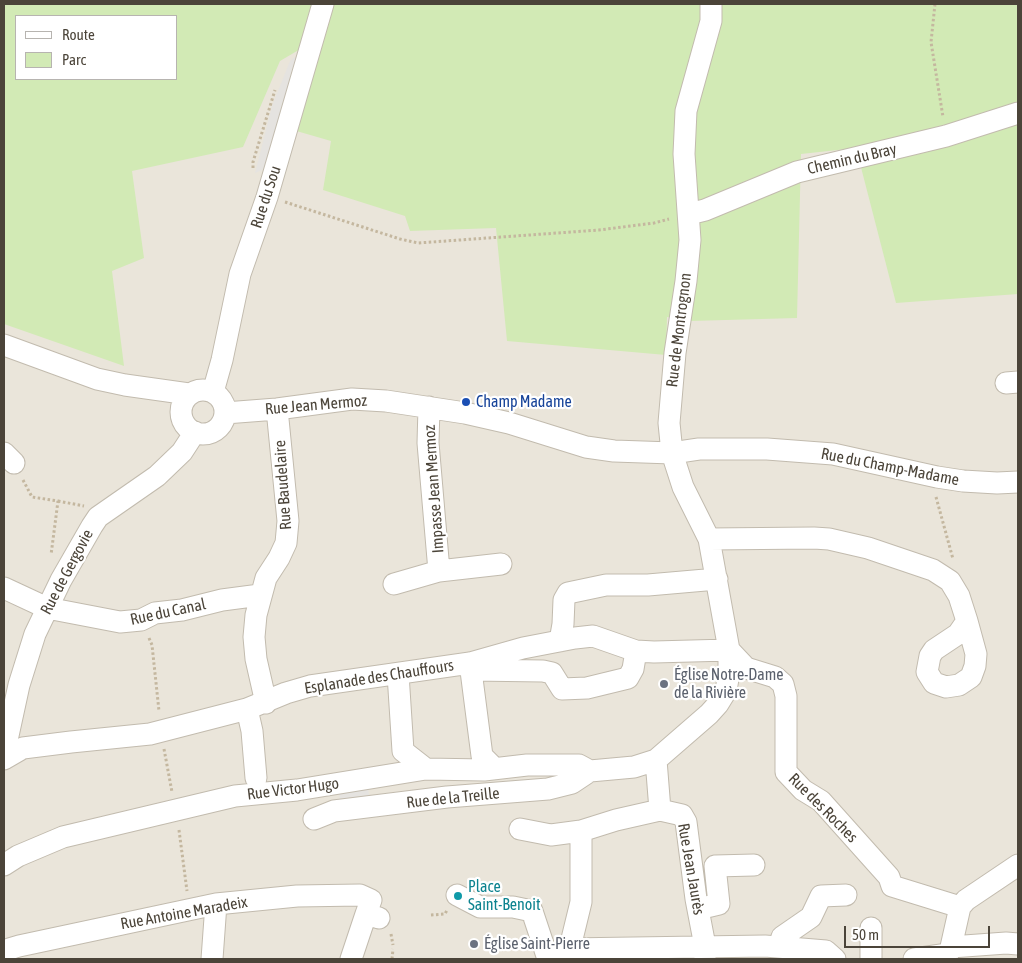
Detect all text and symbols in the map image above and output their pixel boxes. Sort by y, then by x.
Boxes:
legend [15,15,178,80]
text: Route [62,26,95,43]
text: Parc [62,51,86,68]
street label: Chemin du Bray [806,139,898,179]
street label: Rue du Sou [247,163,285,231]
street label: Rue de Montrognon [662,272,696,388]
street label: Rue Jean Mermoz [264,391,368,419]
place label: Champ Madame [476,392,572,412]
marker: Champ Madame [460,396,472,408]
street label: Impasse Jean Mermoz [420,424,448,554]
street label: Rue Baudelaire [270,439,296,531]
street label: Rue du Champ-Madame [819,444,961,490]
street label: Rue de Gergovie [37,526,97,618]
street label: Rue du Canal [128,595,208,629]
street label: Esplanade des Chauffours [303,656,455,698]
place label: Église Notre-Dame de la Rivière [674,665,783,703]
marker: Église Notre-Dame de la Rivière [658,678,670,690]
street label: Rue des Roches [784,769,862,847]
street label: Rue Victor Hugo [246,774,340,804]
street label: Rue de la Treille [406,784,500,812]
street label: Rue Jean Jaurès [673,822,709,916]
place label: Place Saint-Benoit [468,877,541,915]
marker: Place Saint-Benoit [452,890,464,902]
street label: Rue Antoine Maradeix [119,892,249,934]
scale bar [847,916,993,948]
text: 50 m [852,926,879,943]
place label: Église Saint-Pierre [484,934,590,954]
marker: Église Saint-Pierre [468,938,480,950]

